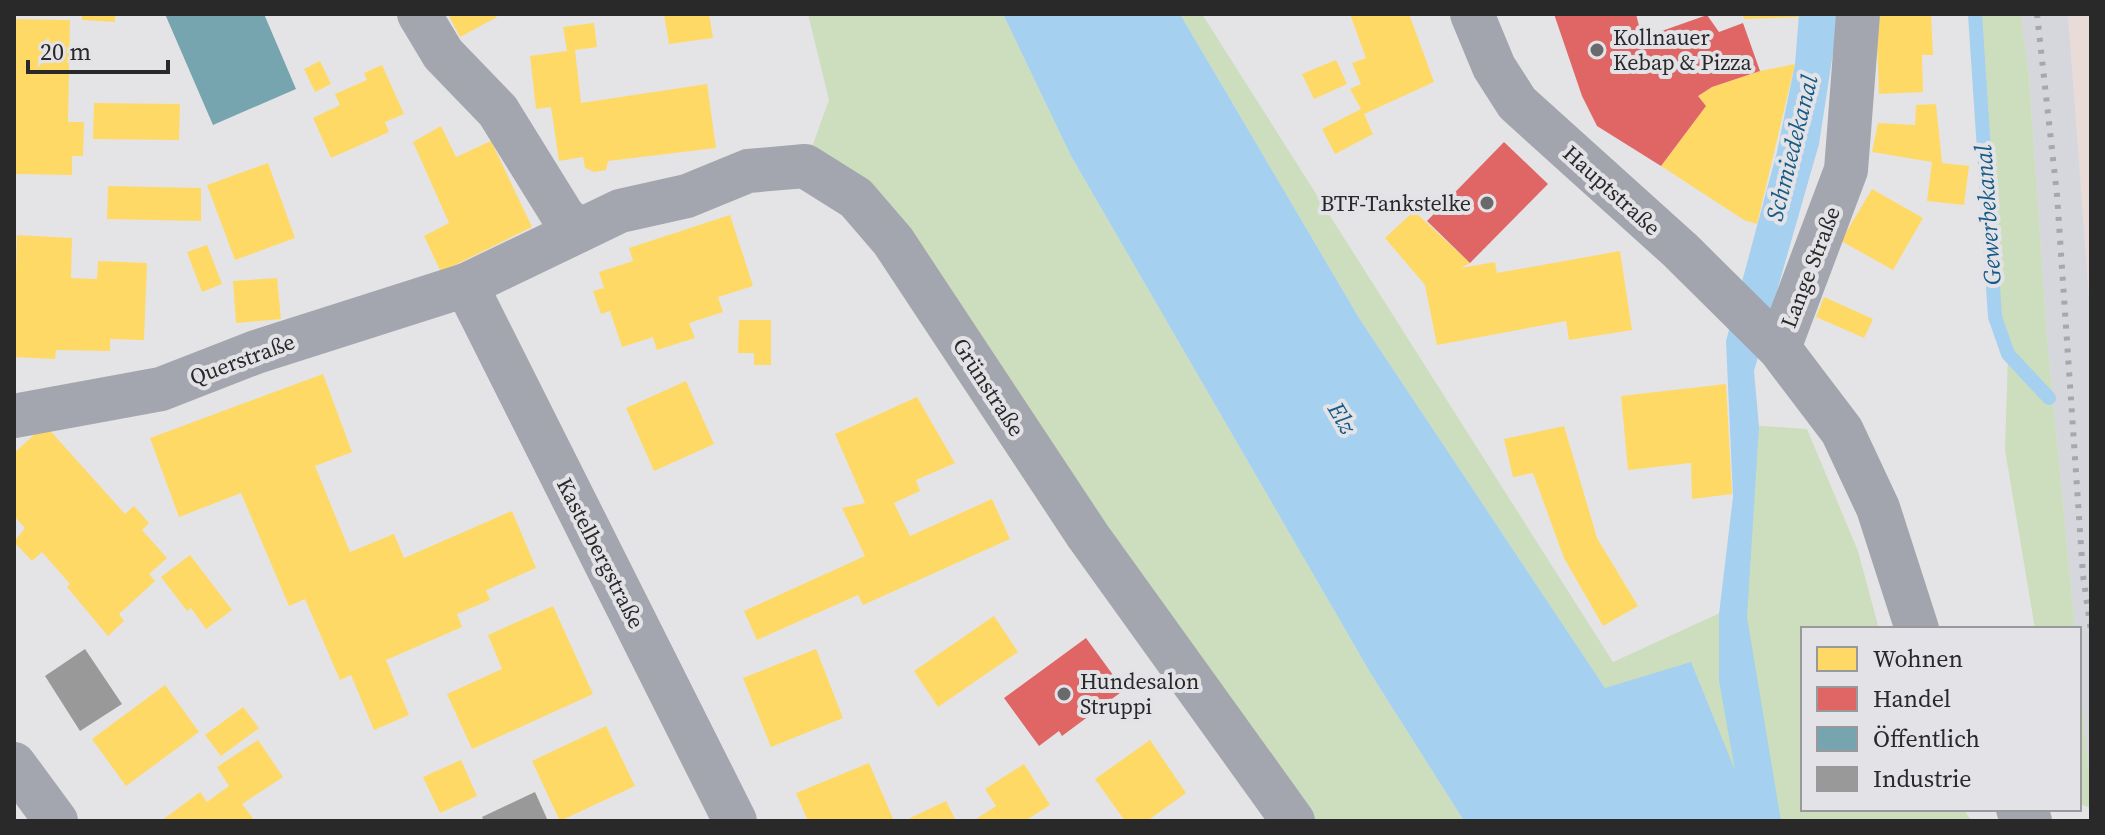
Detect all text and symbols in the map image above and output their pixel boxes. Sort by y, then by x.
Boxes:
place label: Kollnauer Kebap & Pizza [1613,22,1752,77]
scale bar [28,24,168,74]
text: 20 m [40,35,91,68]
marker: Kollnauer Kebap & Pizza [1588,41,1606,59]
water label: Schmiedekanal [1757,71,1826,224]
street label: Hauptstraße [1557,138,1667,242]
water label: Gewerbekanal [1966,144,2009,286]
place label: BTF-Tankstelke [1320,188,1471,218]
marker: BTF-Tankstelke [1478,194,1496,212]
street label: Lange Straße [1773,202,1847,332]
street label: Querstraße [185,326,299,392]
street label: Grünstraße [946,332,1032,442]
water label: Elz [1320,395,1365,441]
street label: Kastelbergstraße [550,472,652,634]
legend [1801,627,2081,811]
text: Wohnen [1873,642,1963,675]
place label: Hundesalon Struppi [1080,666,1199,721]
text: Handel [1873,682,1951,715]
marker: Hundesalon Struppi [1055,685,1073,703]
text: Öffentlich [1873,722,1980,755]
text: Industrie [1873,762,1972,795]

